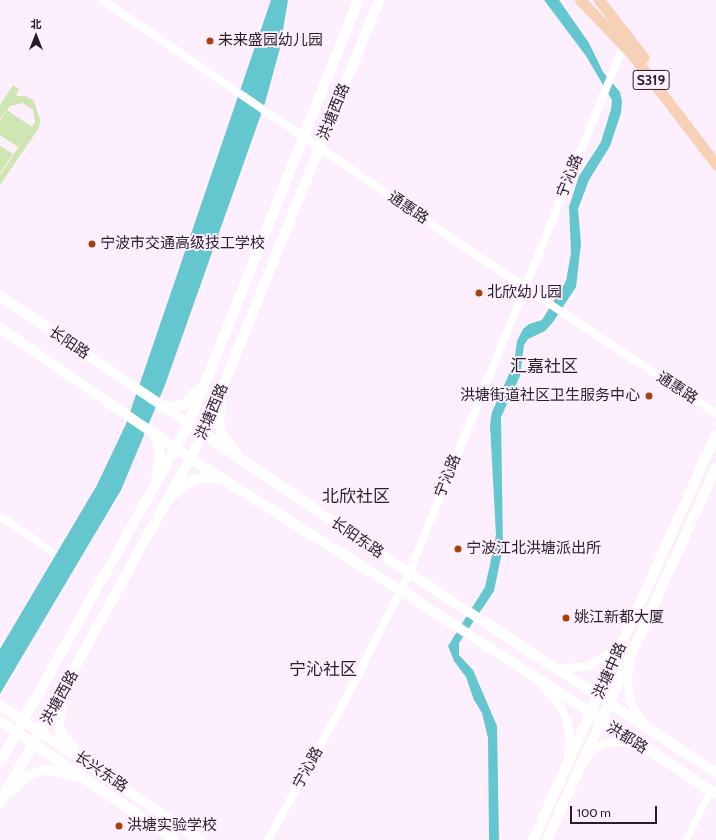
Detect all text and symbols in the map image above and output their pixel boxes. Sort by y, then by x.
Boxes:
north arrow [16,16,56,56]
text: 北 [31,17,42,31]
place label: 未来盛园幼儿园 [218,32,323,50]
marker: 未来盛园幼儿园 [205,36,215,46]
road number: S319 [632,68,670,92]
street label: 洪塘西路 [314,81,354,143]
street label: 宁沁路 [553,152,587,200]
street label: 通惠路 [384,188,432,228]
place label: 宁波市交通高级技工学校 [100,235,265,253]
marker: 宁波市交通高级技工学校 [87,239,97,249]
place label: 北欣幼儿园 [487,284,562,302]
marker: 北欣幼儿园 [474,288,484,298]
street label: 长阳路 [45,323,93,363]
district label: 汇嘉社区 [510,357,578,377]
street label: 通惠路 [653,368,701,408]
street label: 洪塘西路 [192,381,232,443]
place label: 洪塘街道社区卫生服务中心 [460,387,640,405]
marker: 洪塘街道社区卫生服务中心 [643,390,655,402]
street label: 宁沁路 [431,452,465,500]
district label: 北欣社区 [322,487,390,507]
street label: 长阳东路 [327,514,387,562]
place label: 宁波江北洪塘派出所 [466,540,601,558]
marker: 宁波江北洪塘派出所 [453,544,463,554]
place label: 姚江新都大厦 [574,609,664,627]
marker: 姚江新都大厦 [561,613,571,623]
street label: 洪塘中路 [590,640,630,702]
district label: 宁沁社区 [289,660,357,680]
street label: 洪塘西路 [38,667,82,729]
street label: 洪都路 [603,718,651,758]
street label: 宁沁路 [289,744,327,792]
street label: 长兴东路 [71,748,131,796]
scale bar [572,798,659,824]
text: 100 m [577,805,611,820]
place label: 洪塘实验学校 [127,817,217,835]
marker: 洪塘实验学校 [114,821,124,831]

